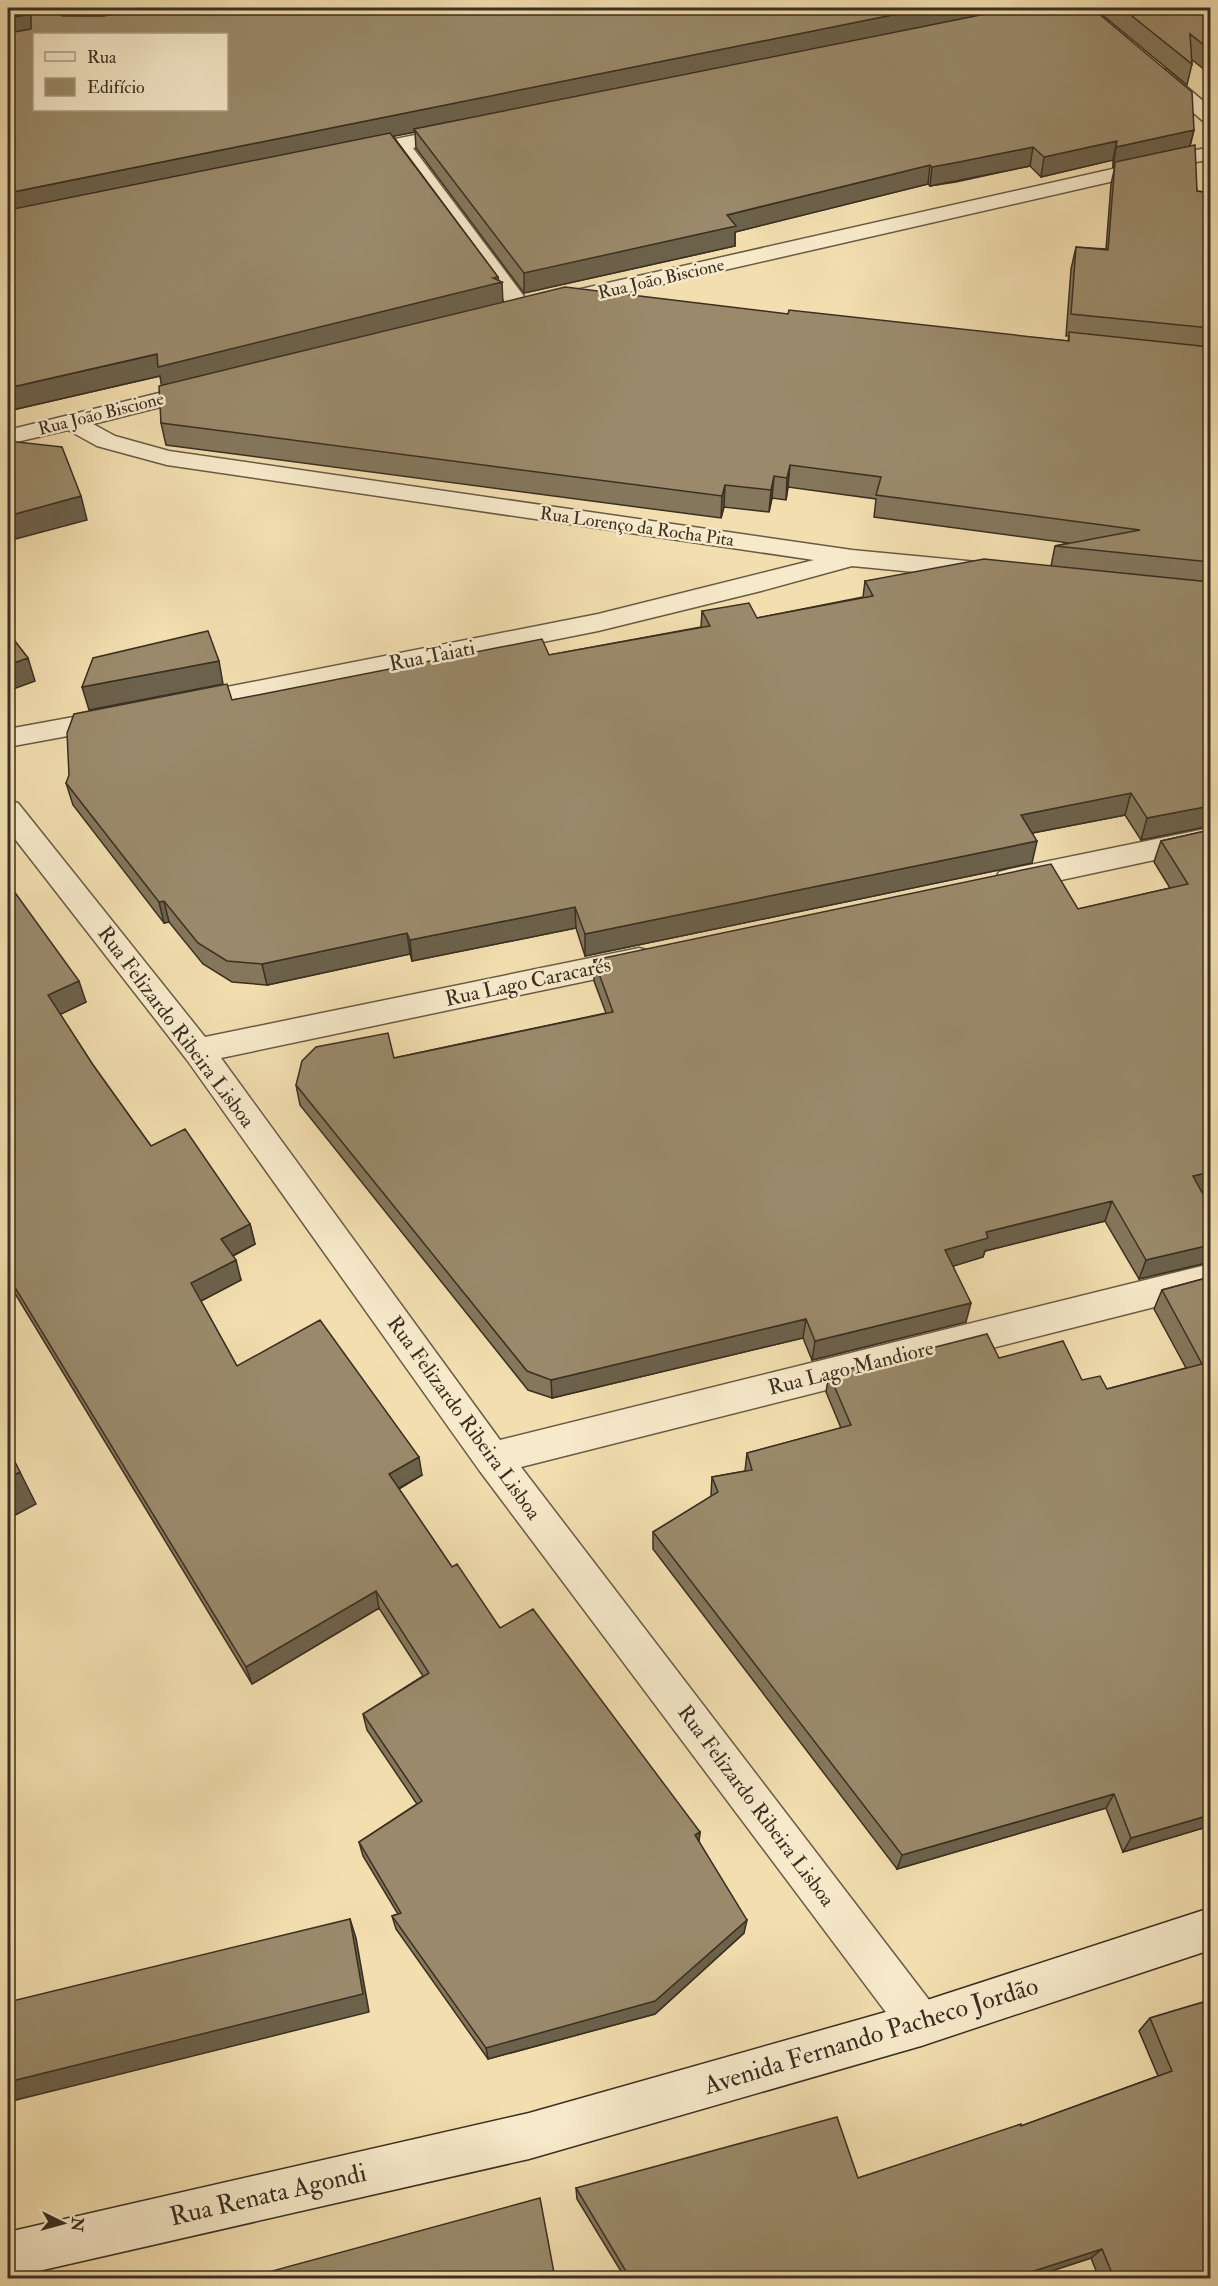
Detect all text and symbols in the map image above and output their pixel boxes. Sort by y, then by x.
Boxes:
legend [33,33,228,111]
text: Rua [87,46,117,69]
text: Edifício [87,76,145,99]
street label: Rua João Biscione [596,253,727,305]
street label: Rua João Biscione [36,387,167,441]
street label: Rua Lorenço da Rocha Pita [538,502,736,552]
street label: Rua Taiati [387,634,478,678]
street label: Rua Felizardo Ribeira Lisboa [91,921,261,1134]
street label: Rua Lago Caracarés [443,951,613,1013]
street label: Rua Felizardo Ribeira Lisboa [381,1311,547,1526]
street label: Rua Lago Mandiore [765,1334,937,1402]
street label: Rua Felizardo Ribeira Lisboa [671,1700,841,1913]
street label: Avenida Fernando Pacheco Jordão [699,1970,1042,2102]
street label: Rua Renata Agondi [167,2157,370,2233]
north arrow [33,2193,93,2253]
text: N [66,2215,88,2233]

